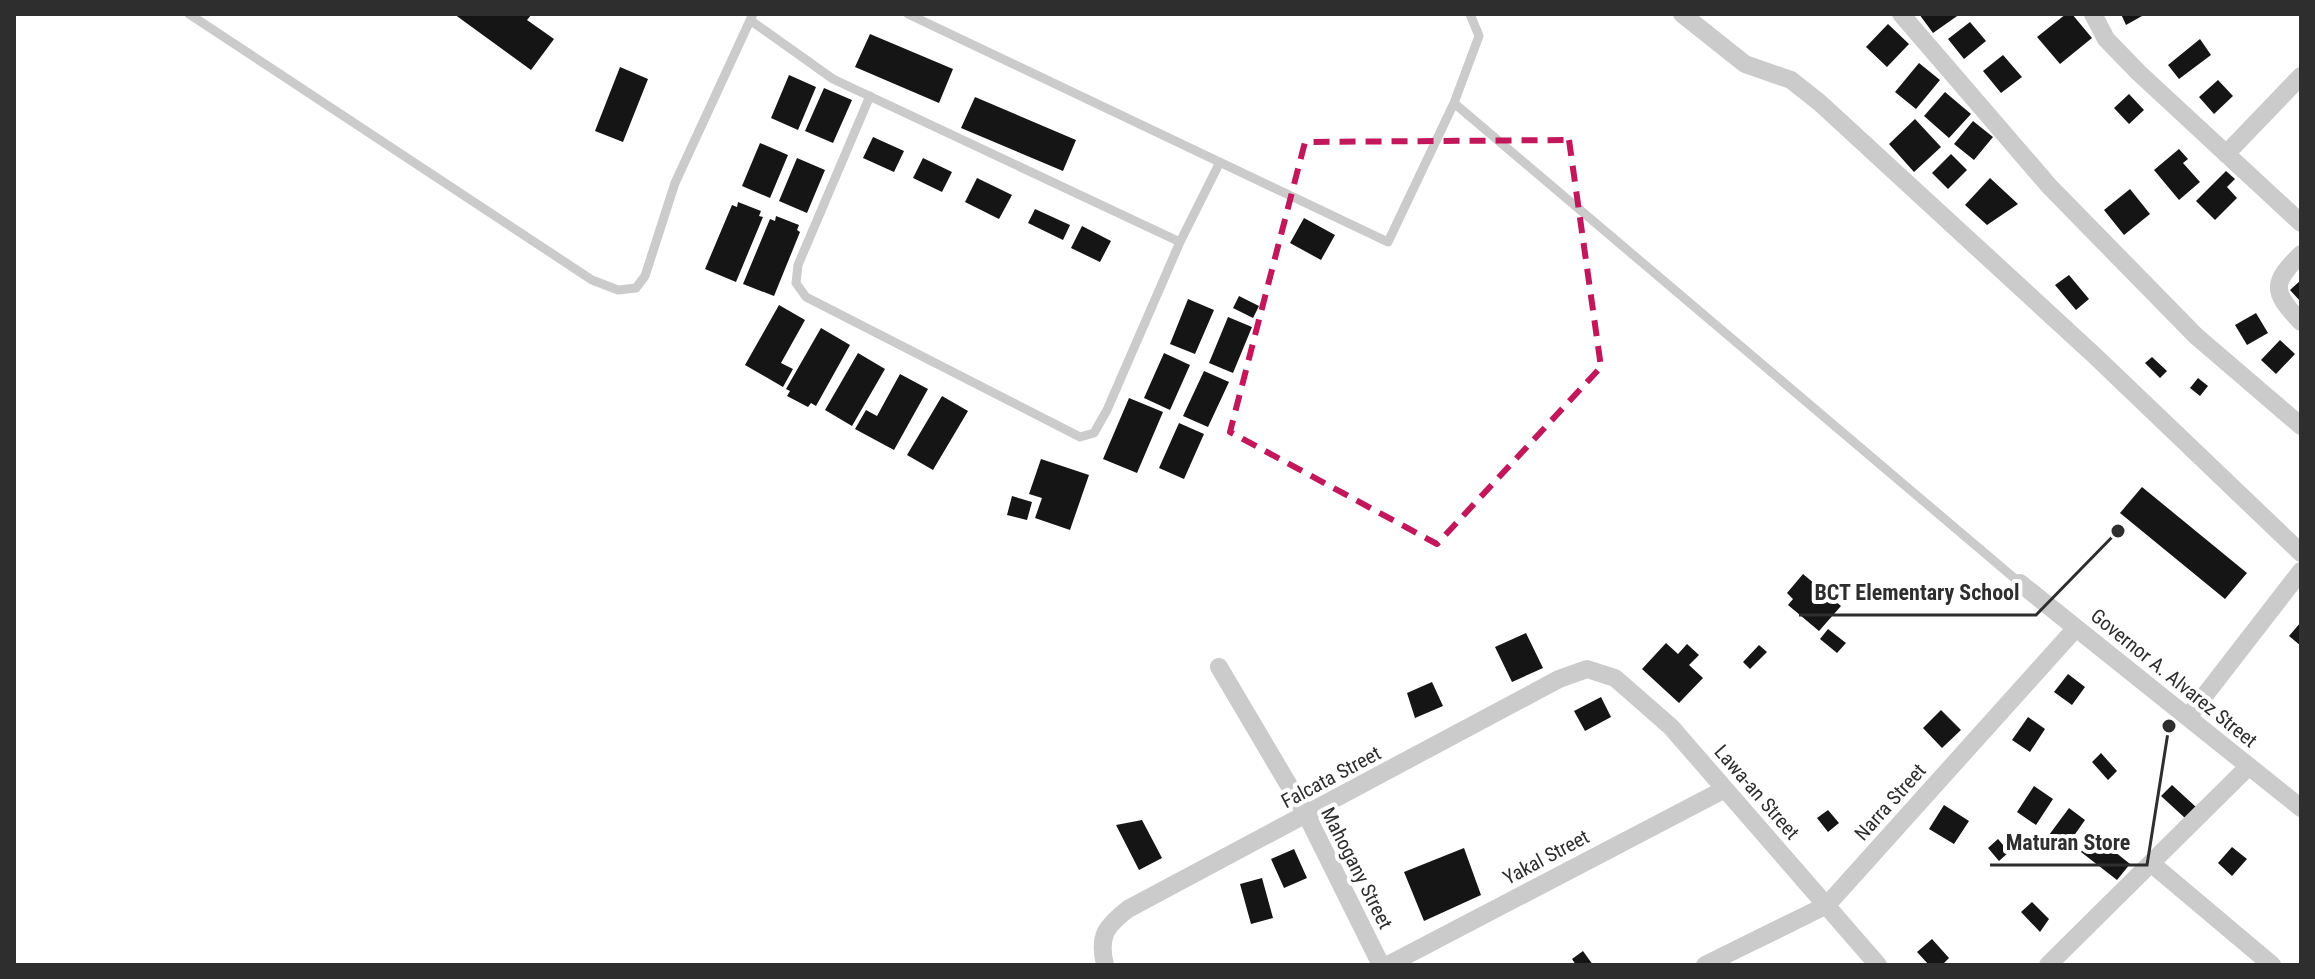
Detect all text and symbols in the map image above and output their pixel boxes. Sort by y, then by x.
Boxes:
callout: BCT Elementary School [1799,569,2036,615]
text: BCT Elementary School [1814,580,2020,605]
street label: Governor A. Alvarez Street [2086,604,2262,753]
street label: Lawa-an Street [1709,740,1805,844]
street label: Falcata Street [1277,741,1385,813]
street label: Narra Street [1849,759,1931,845]
street label: Mahogany Street [1316,803,1398,933]
callout: Maturan Store [1990,819,2147,865]
street label: Yakal Street [1499,824,1593,890]
text: Maturan Store [2006,830,2130,855]

